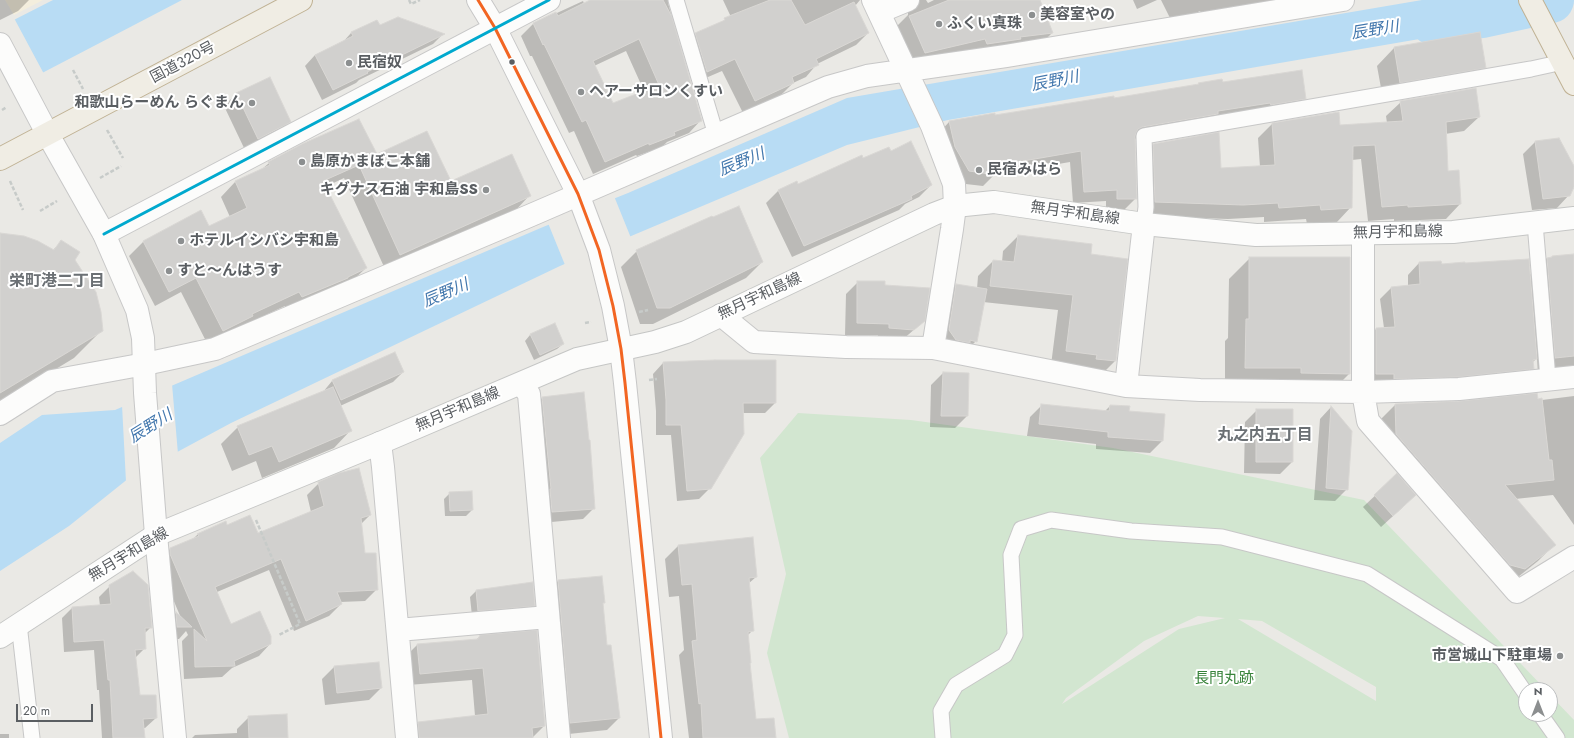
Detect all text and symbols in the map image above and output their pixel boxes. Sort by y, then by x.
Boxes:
place label: 美容室やの [1040,6,1115,24]
marker: 美容室やの [1027,10,1037,20]
place label: ふくい真珠 [947,15,1022,33]
water label: 辰野川 [1350,18,1400,44]
marker: ふくい真珠 [934,19,944,29]
street label: 国道320号 [148,38,218,88]
place label: 民宿奴 [357,54,402,72]
unlabelled marker [507,57,517,67]
marker: 民宿奴 [344,58,354,68]
water label: 辰野川 [1030,68,1080,96]
place label: ヘアーサロンくすい [589,83,723,101]
marker: ヘアーサロンくすい [576,87,586,97]
place label: 和歌山らーめん らぐまん [75,94,244,112]
marker: 和歌山らーめん らぐまん [247,98,257,108]
water label: 辰野川 [716,145,768,181]
place label: 島原かまぼこ本舗 [310,153,430,171]
marker: 島原かまぼこ本舗 [297,157,307,167]
place label: 民宿みはら [987,161,1062,179]
marker: 民宿みはら [974,165,984,175]
place label: キグナス石油 宇和島SS [320,181,478,199]
marker: キグナス石油 宇和島SS [481,185,491,195]
street label: 無月宇和島線 [1029,199,1121,229]
street label: 無月宇和島線 [1353,223,1443,243]
place label: ホテルイシバシ宇和島 [189,232,339,250]
marker: ホテルイシバシ宇和島 [176,236,186,246]
place label: すと～んはうす [177,262,282,280]
marker: すと～んはうす [164,266,174,276]
street label: 無月宇和島線 [715,270,805,324]
district label: 栄町港二丁目 [9,272,105,292]
water label: 辰野川 [420,276,472,312]
street label: 無月宇和島線 [413,384,503,436]
water label: 辰野川 [126,406,176,448]
district label: 丸之内五丁目 [1217,426,1313,446]
street label: 無月宇和島線 [86,524,172,586]
place label: 市営城山下駐車場 [1432,647,1552,665]
marker: 市営城山下駐車場 [1555,651,1565,661]
park label: 長門丸跡 [1194,670,1254,688]
north arrow [1518,682,1558,722]
text: N [1534,683,1542,699]
scale bar [18,696,95,722]
text: 20 m [23,702,50,720]

